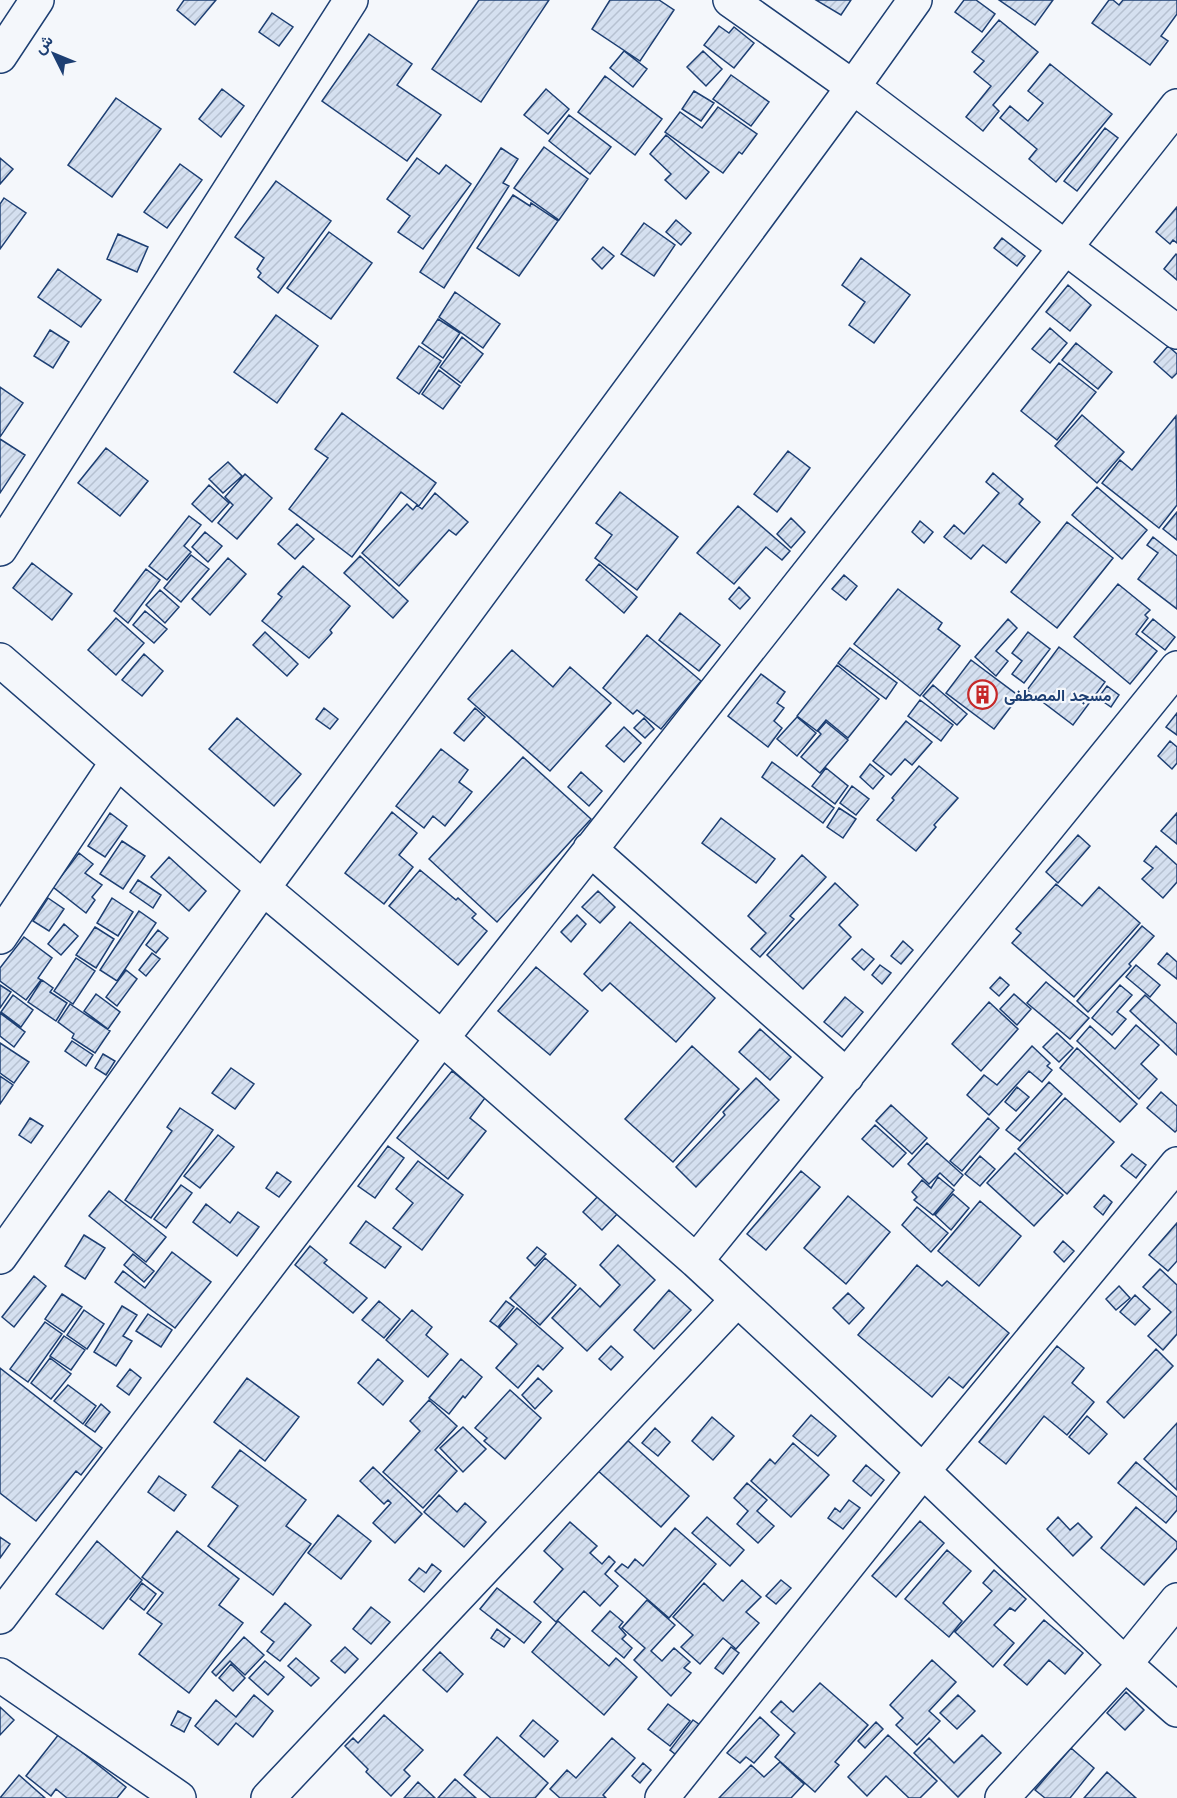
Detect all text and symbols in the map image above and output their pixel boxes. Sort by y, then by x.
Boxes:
north arrow [24,24,84,84]
text: ش [31,31,57,58]
building icon: مسجد المصطفى [967,679,999,711]
place label: مسجد المصطفى [1004,687,1112,705]

